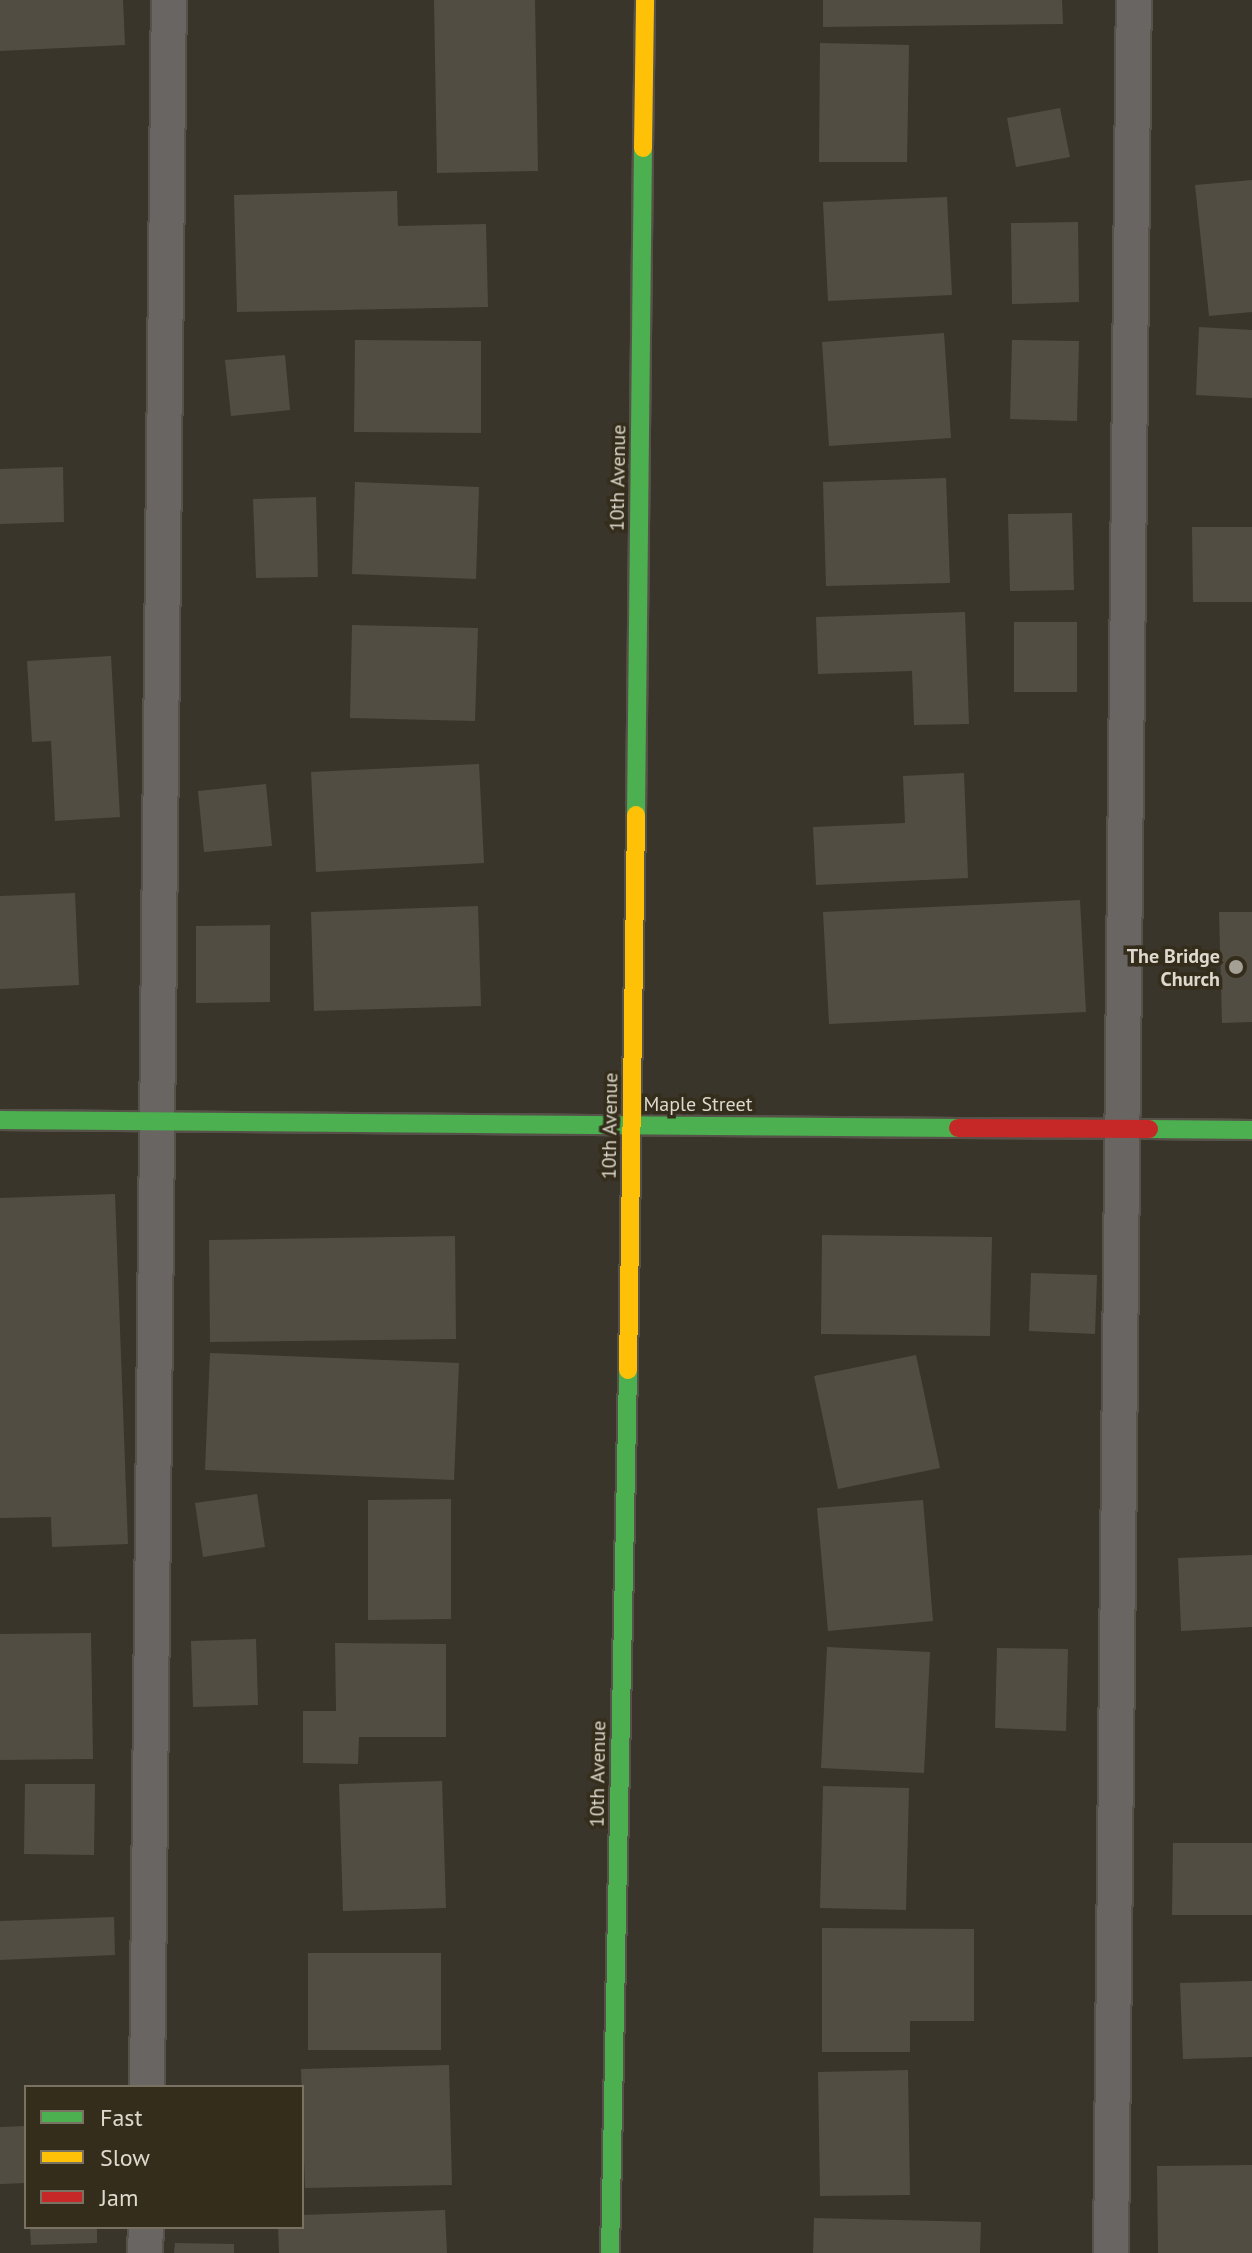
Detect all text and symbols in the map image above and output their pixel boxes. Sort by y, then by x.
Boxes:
street label: 10th Avenue [605,424,631,532]
place label: The Bridge Church [1127,944,1220,991]
marker: The Bridge Church [1227,958,1245,976]
street label: 10th Avenue [597,1072,623,1180]
street label: Maple Street [644,1092,752,1116]
street label: 10th Avenue [585,1720,611,1828]
legend [24,2085,304,2229]
text: Fast [100,2102,143,2133]
text: Slow [100,2142,150,2173]
text: Jam [100,2182,138,2213]

